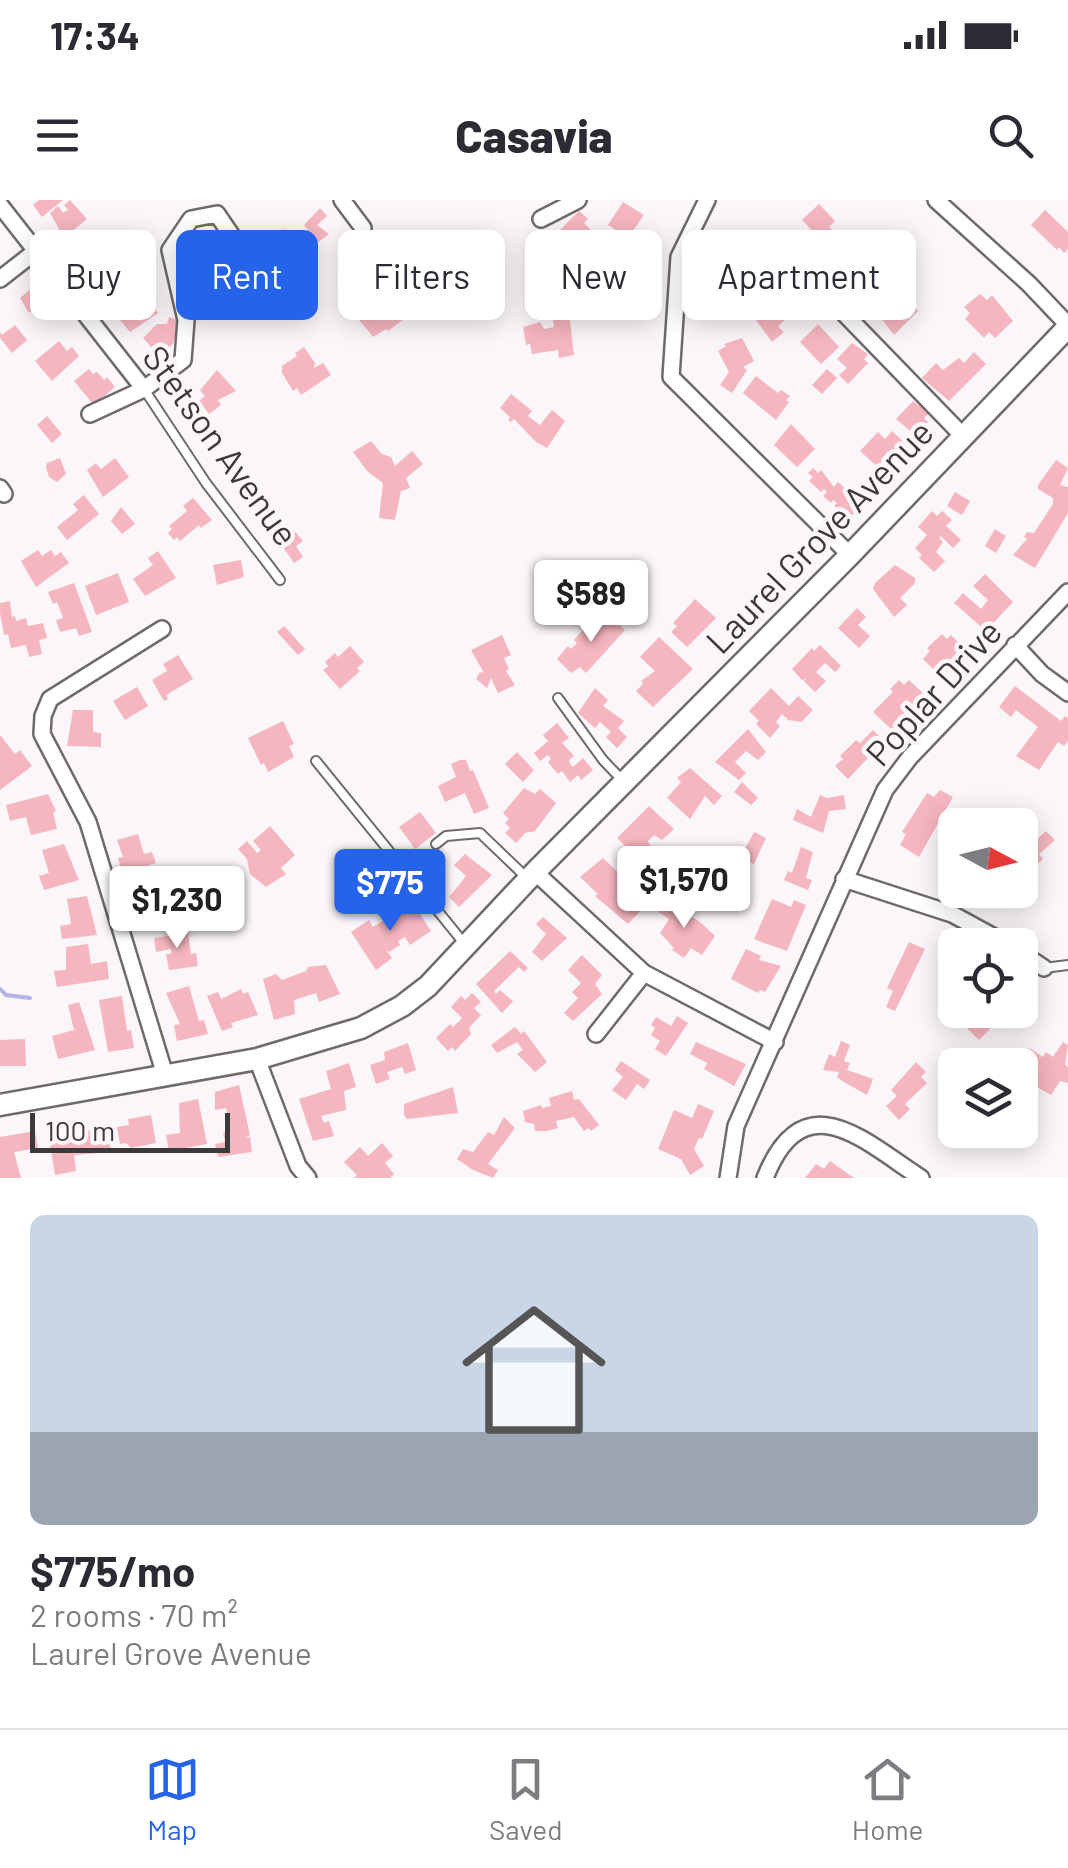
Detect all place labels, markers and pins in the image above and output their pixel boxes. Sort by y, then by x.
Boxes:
pin: $589 [532,560,650,645]
pin: $1,570 [603,846,765,931]
pin: $775 [331,849,449,934]
pin: $1,230 [96,866,258,951]

